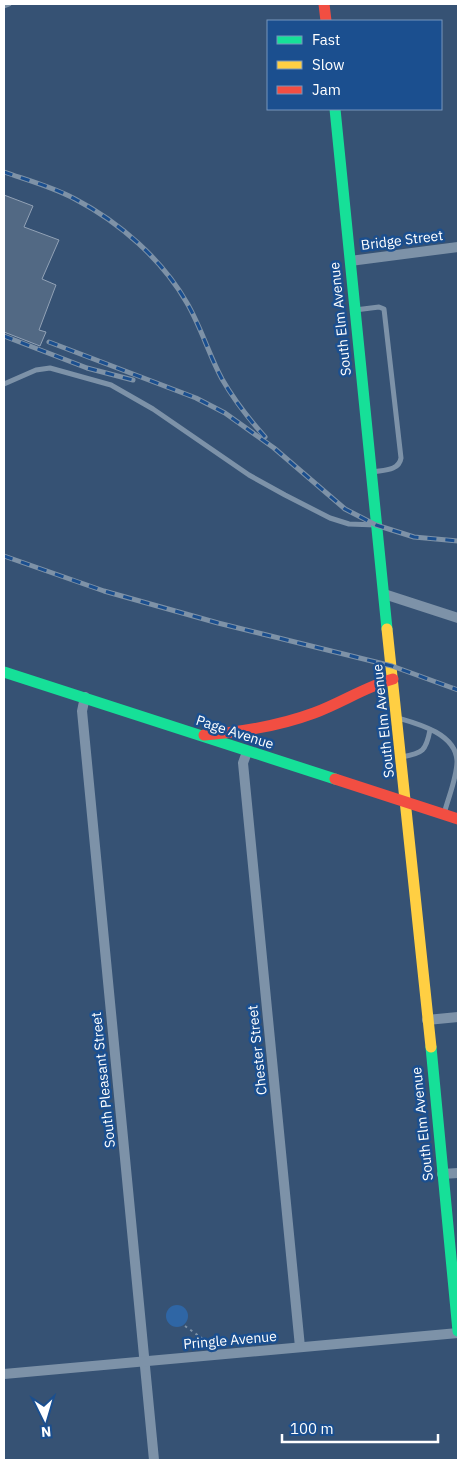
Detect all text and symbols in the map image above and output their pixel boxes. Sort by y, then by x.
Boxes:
legend [267,20,442,110]
text: Fast [312,30,340,49]
text: Slow [312,55,345,74]
text: Jam [312,80,341,99]
street label: Bridge Street [360,226,444,254]
street label: South Elm Avenue [325,261,355,377]
street label: South Elm Avenue [368,663,398,779]
street label: Page Avenue [194,711,277,753]
street label: Chester Street [243,1004,271,1096]
street label: South Pleasant Street [87,1011,119,1149]
street label: South Elm Avenue [407,1066,437,1182]
street label: Pringle Avenue [182,1327,278,1353]
north arrow [20,1394,70,1444]
scale bar [282,1412,438,1444]
text: 100 m [290,1419,334,1438]
text: N [40,1423,52,1441]

